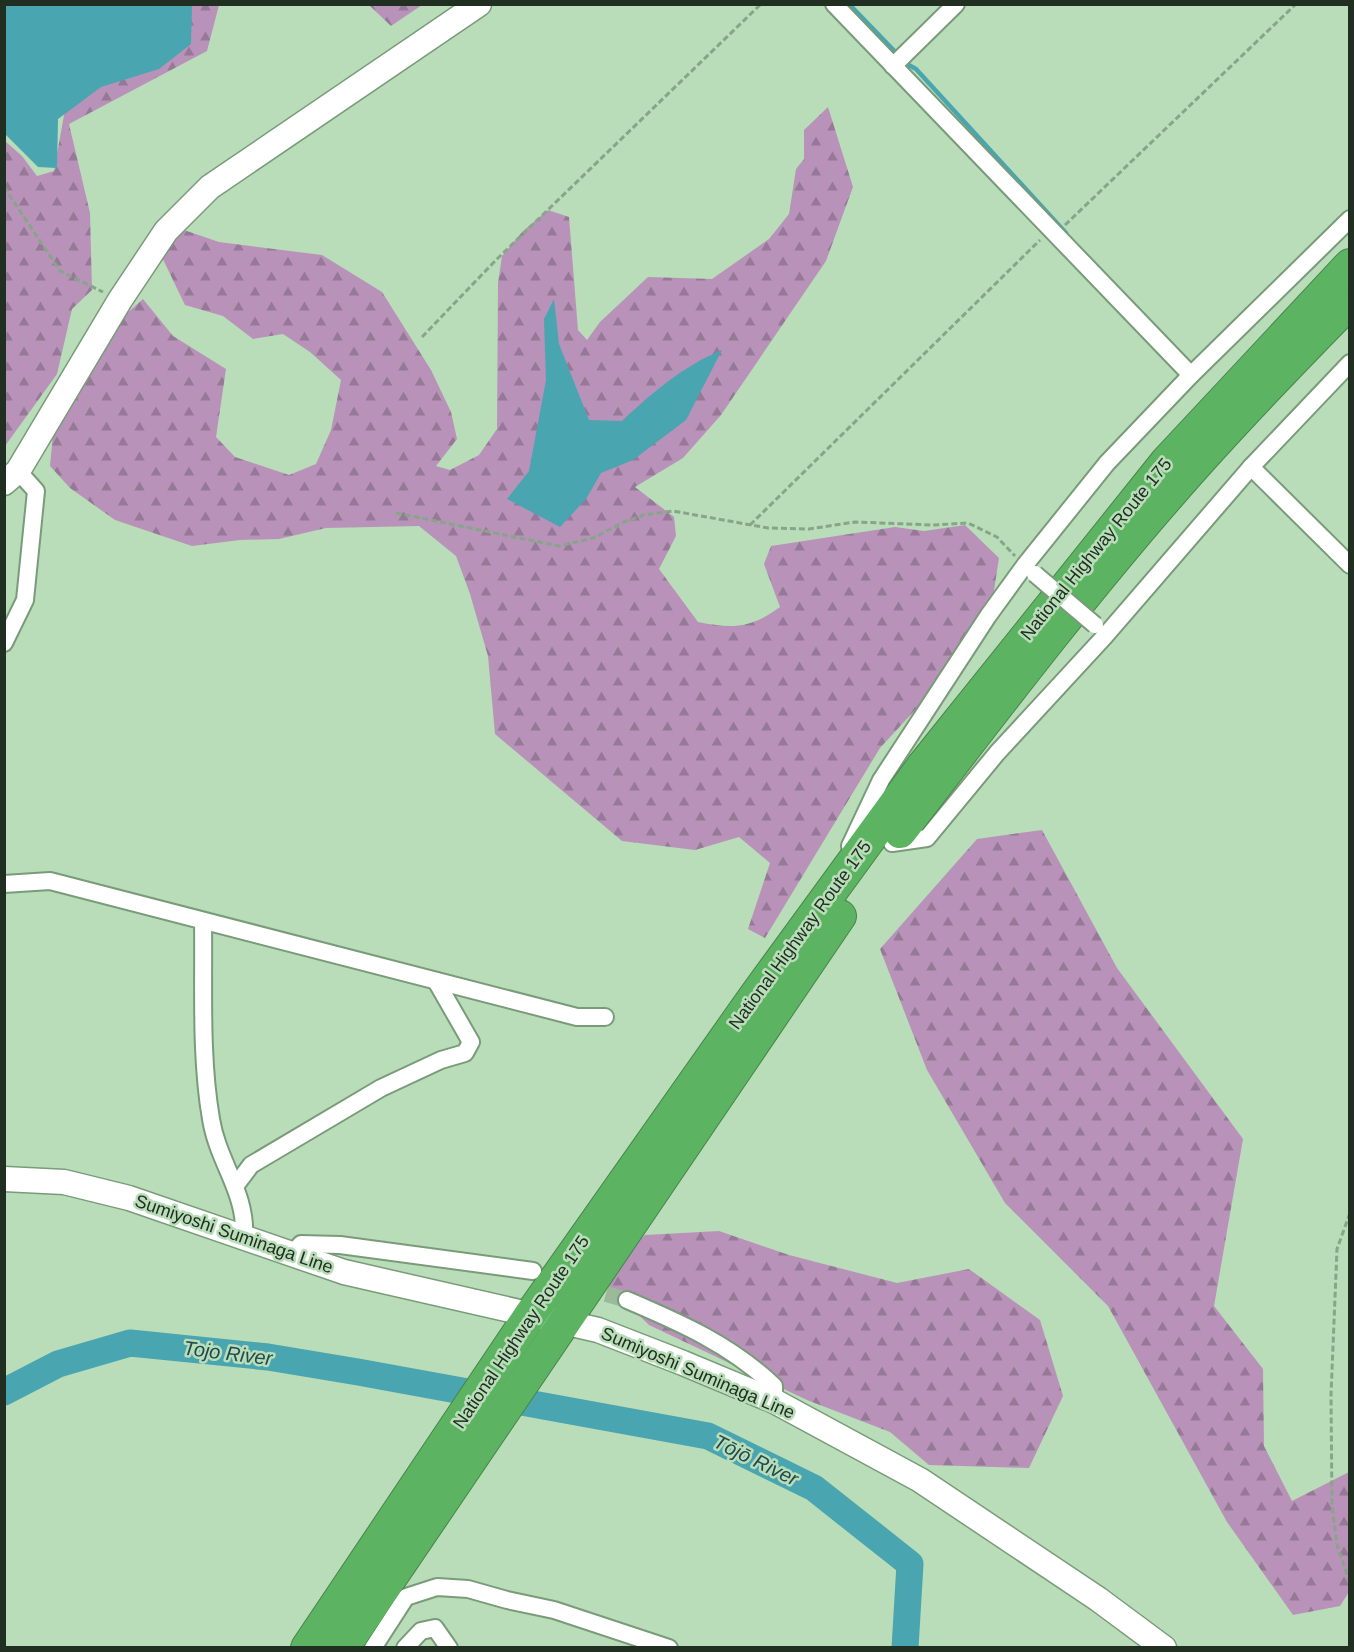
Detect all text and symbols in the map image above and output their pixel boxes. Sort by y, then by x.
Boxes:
street label: National Highway Route 175 [1016,454,1176,644]
street label: National Highway Route 175 [725,837,875,1033]
street label: Sumiyoshi Suminaga Line [132,1191,336,1277]
street label: National Highway Route 175 [449,1232,593,1432]
street label: Sumiyoshi Suminaga Line [598,1323,798,1423]
water label: Tojo River [182,1337,275,1370]
water label: Tōjō River [710,1430,803,1490]

